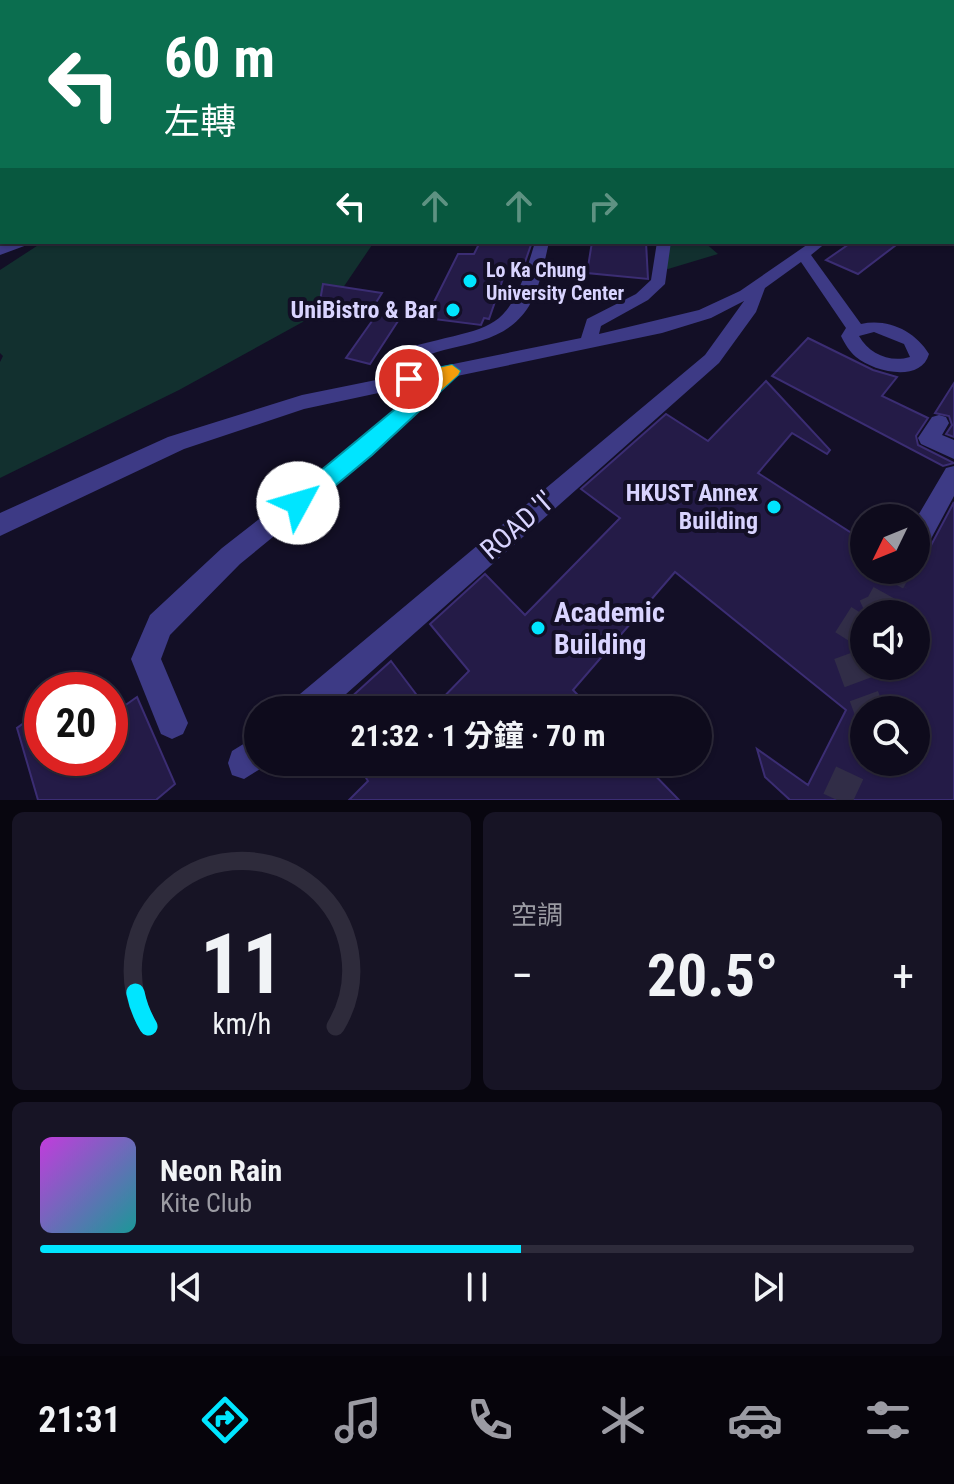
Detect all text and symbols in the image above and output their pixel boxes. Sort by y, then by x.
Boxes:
text: 60 m [164,25,275,91]
icon: left [32,32,136,136]
text: 左轉 [164,101,236,143]
icon: left [329,184,373,228]
icon: ahead [413,184,457,228]
icon: ahead [497,184,541,228]
icon: right [581,184,625,228]
place label: Lo Ka Chung University Center [486,258,625,305]
marker: Lo Ka Chung University Center [461,272,479,290]
place label: UniBistro & Bar [291,296,437,324]
marker: UniBistro & Bar [444,301,462,319]
pin [375,345,443,413]
icon: arrive [387,357,431,401]
position arrow [256,461,340,545]
place label: HKUST Annex Building [626,479,758,535]
street label: ROAD 'I' [474,484,561,566]
marker: HKUST Annex Building [765,498,783,516]
north arrow [850,504,930,584]
map controls [850,504,930,776]
place label: Academic Building [554,596,665,661]
button: sound [850,600,930,680]
marker: Academic Building [529,619,547,637]
speed limit sign: 20 [24,672,128,776]
button: search [850,696,930,776]
text: 21:32 · 1 分鐘 · 70 m [350,718,606,753]
text: 空調 [511,900,563,930]
text: 11 [199,916,284,1013]
text: 20.5° [647,940,778,1011]
text: − [511,950,533,1002]
text: + [892,950,914,1002]
text: km/h [212,1007,271,1041]
text: Neon Rain [160,1153,282,1188]
text: Kite Club [160,1188,252,1218]
icon: previous [164,1265,208,1309]
icon: pause [455,1265,499,1309]
icon: next [746,1265,790,1309]
icon: directions [197,1392,253,1448]
icon: music [330,1392,386,1448]
icon: phone [462,1392,518,1448]
icon: climate [595,1392,651,1448]
icon: car [727,1392,783,1448]
icon: filters [860,1392,916,1448]
text: 21:31 [38,1399,121,1441]

